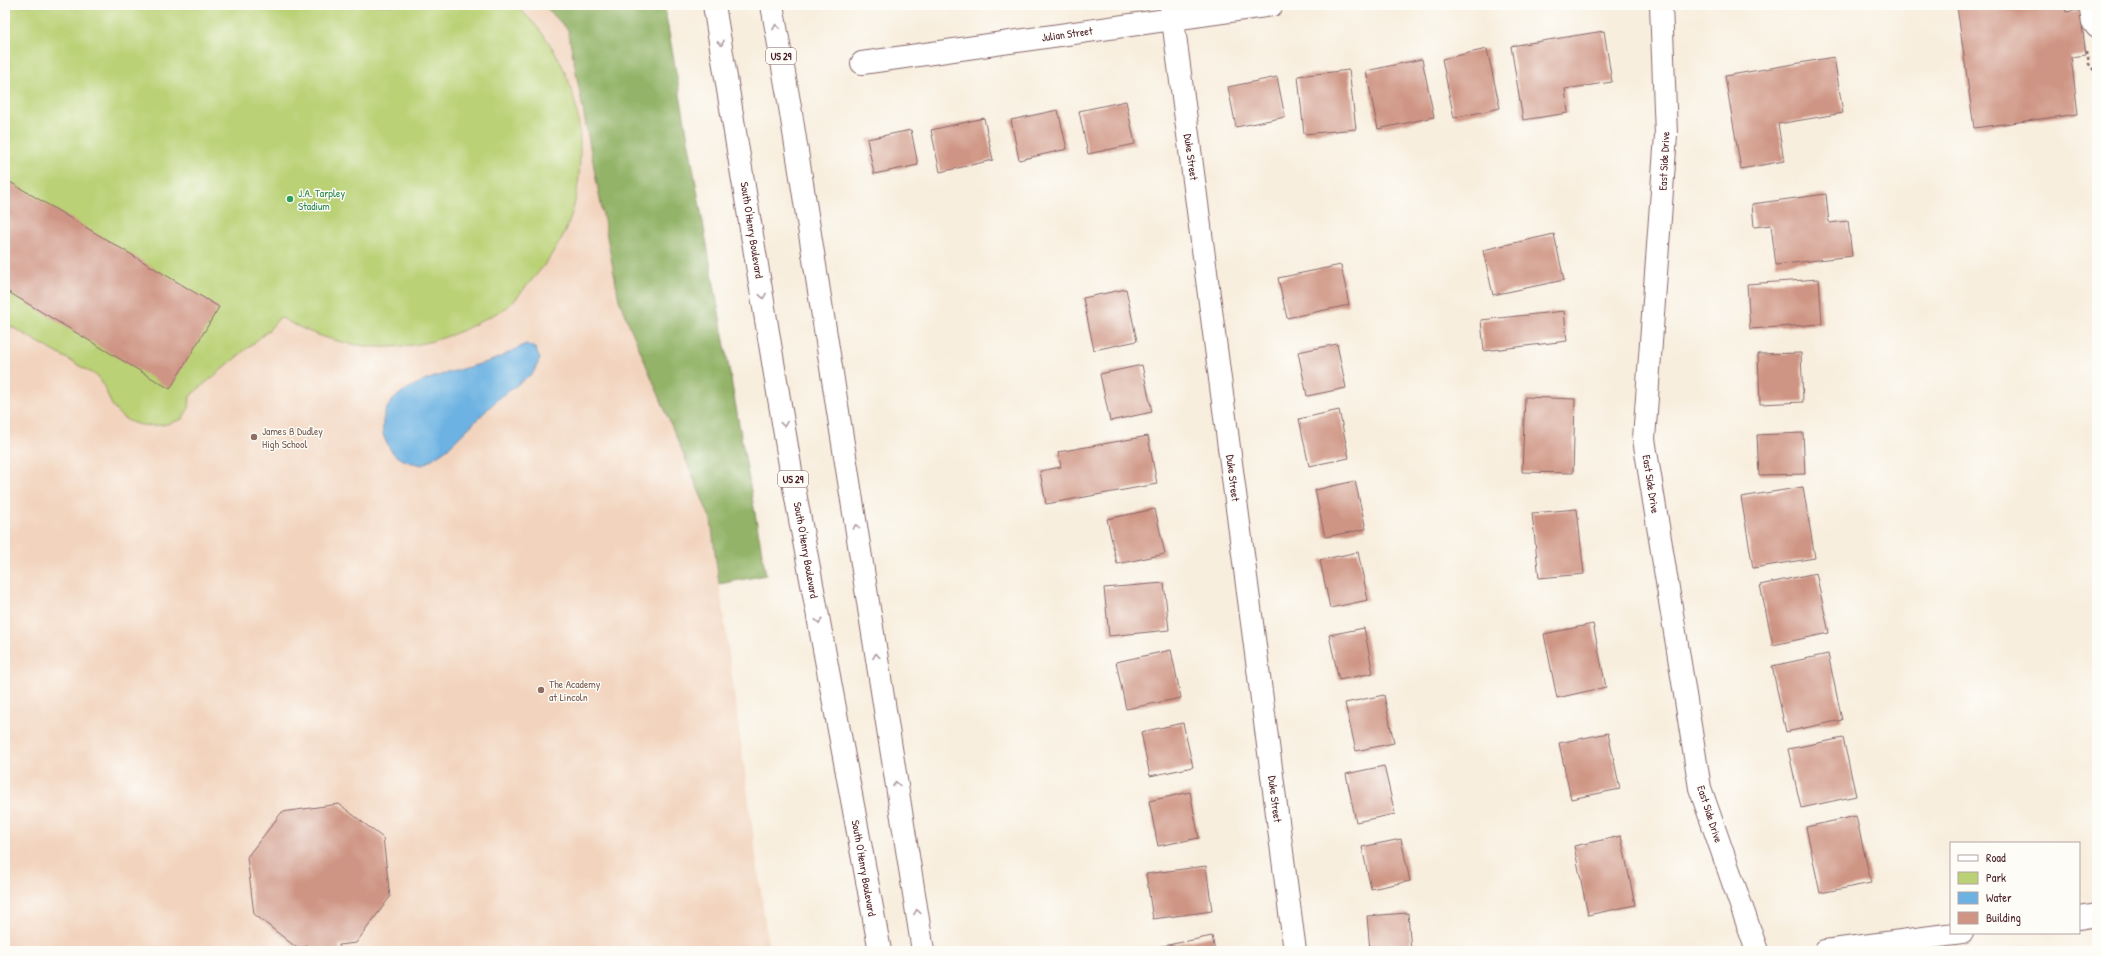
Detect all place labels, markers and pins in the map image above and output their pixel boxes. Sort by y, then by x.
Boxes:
place label: J.A. Tarpley Stadium [298,186,345,213]
marker: J.A. Tarpley Stadium [285,194,295,204]
place label: James B Dudley High School [262,424,323,451]
marker: James B Dudley High School [249,432,259,442]
place label: The Academy at Lincoln [549,677,601,704]
marker: The Academy at Lincoln [536,685,546,695]

